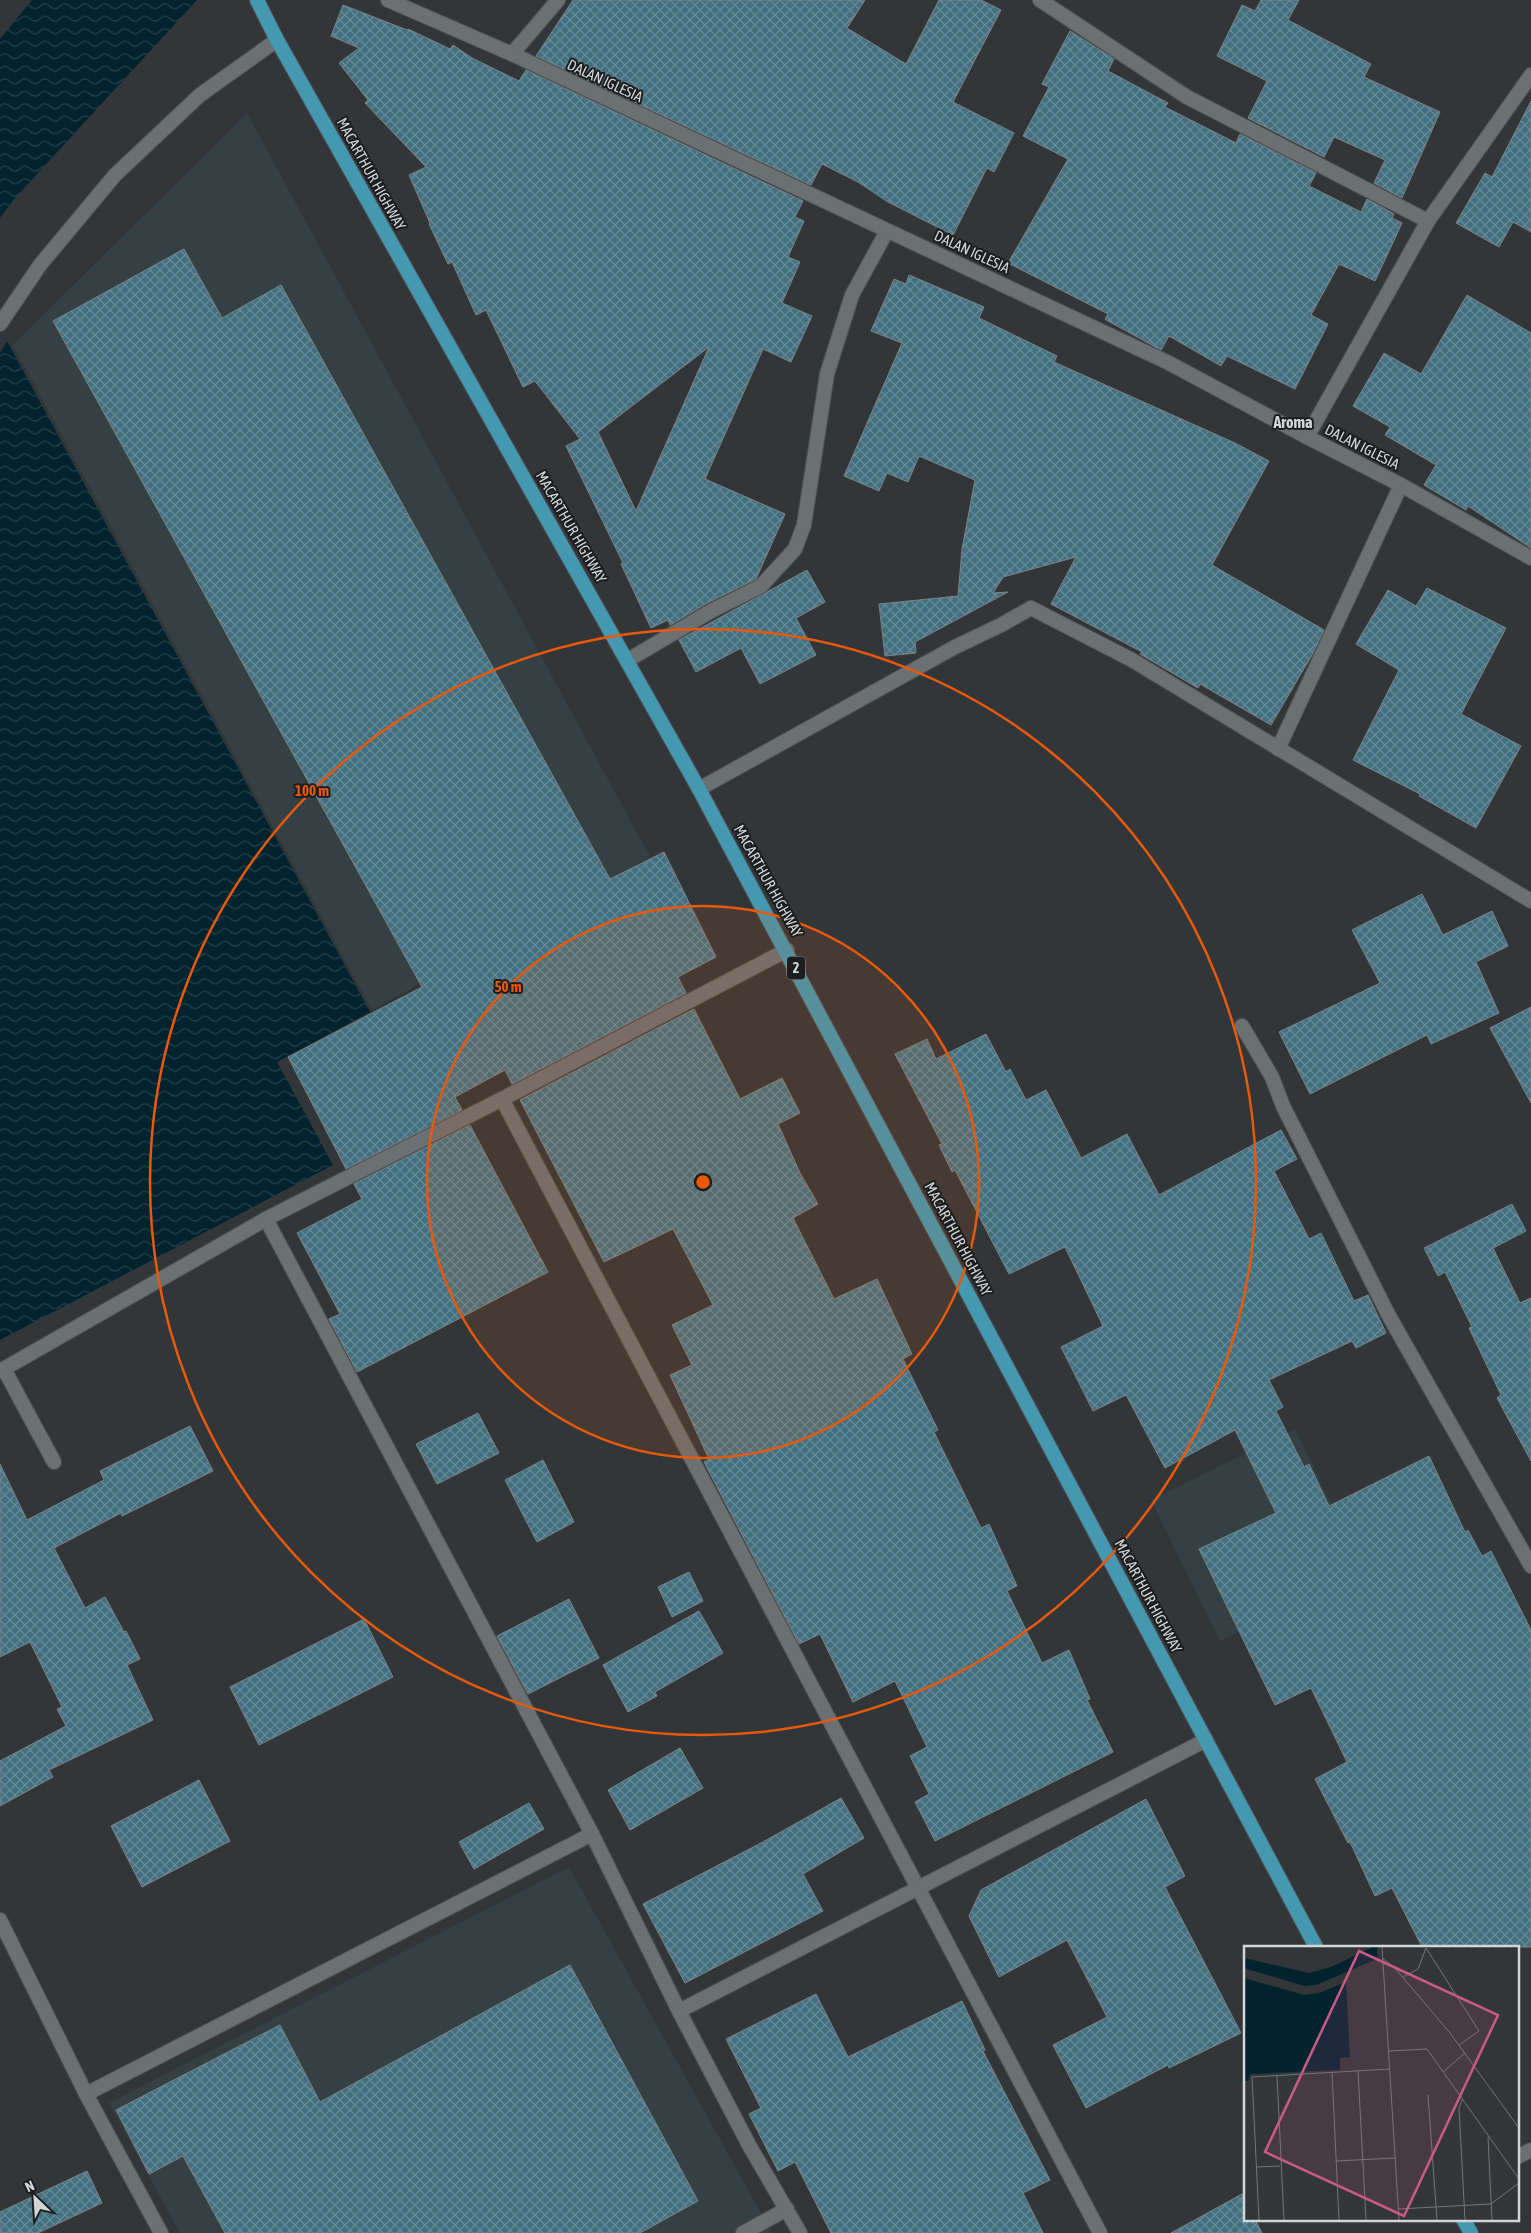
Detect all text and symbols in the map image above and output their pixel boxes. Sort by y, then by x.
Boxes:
street label: DALAN IGLESIA [565,56,646,106]
street label: MACARTHUR HIGHWAY [334,115,410,233]
street label: DALAN IGLESIA [932,227,1013,277]
district label: Aroma [1272,413,1313,431]
street label: DALAN IGLESIA [1322,421,1403,473]
street label: MACARTHUR HIGHWAY [533,468,610,586]
text: 100 m [295,782,329,799]
street label: MACARTHUR HIGHWAY [731,822,807,940]
road number: 2 [787,956,805,980]
text: 50 m [495,978,522,995]
centre of rings [694,1173,712,1191]
street label: MACARTHUR HIGHWAY [921,1179,996,1299]
street label: MACARTHUR HIGHWAY [1111,1536,1186,1656]
inset map [1244,1946,1518,2220]
north arrow [10,2173,60,2223]
text: N [22,2177,37,2195]

